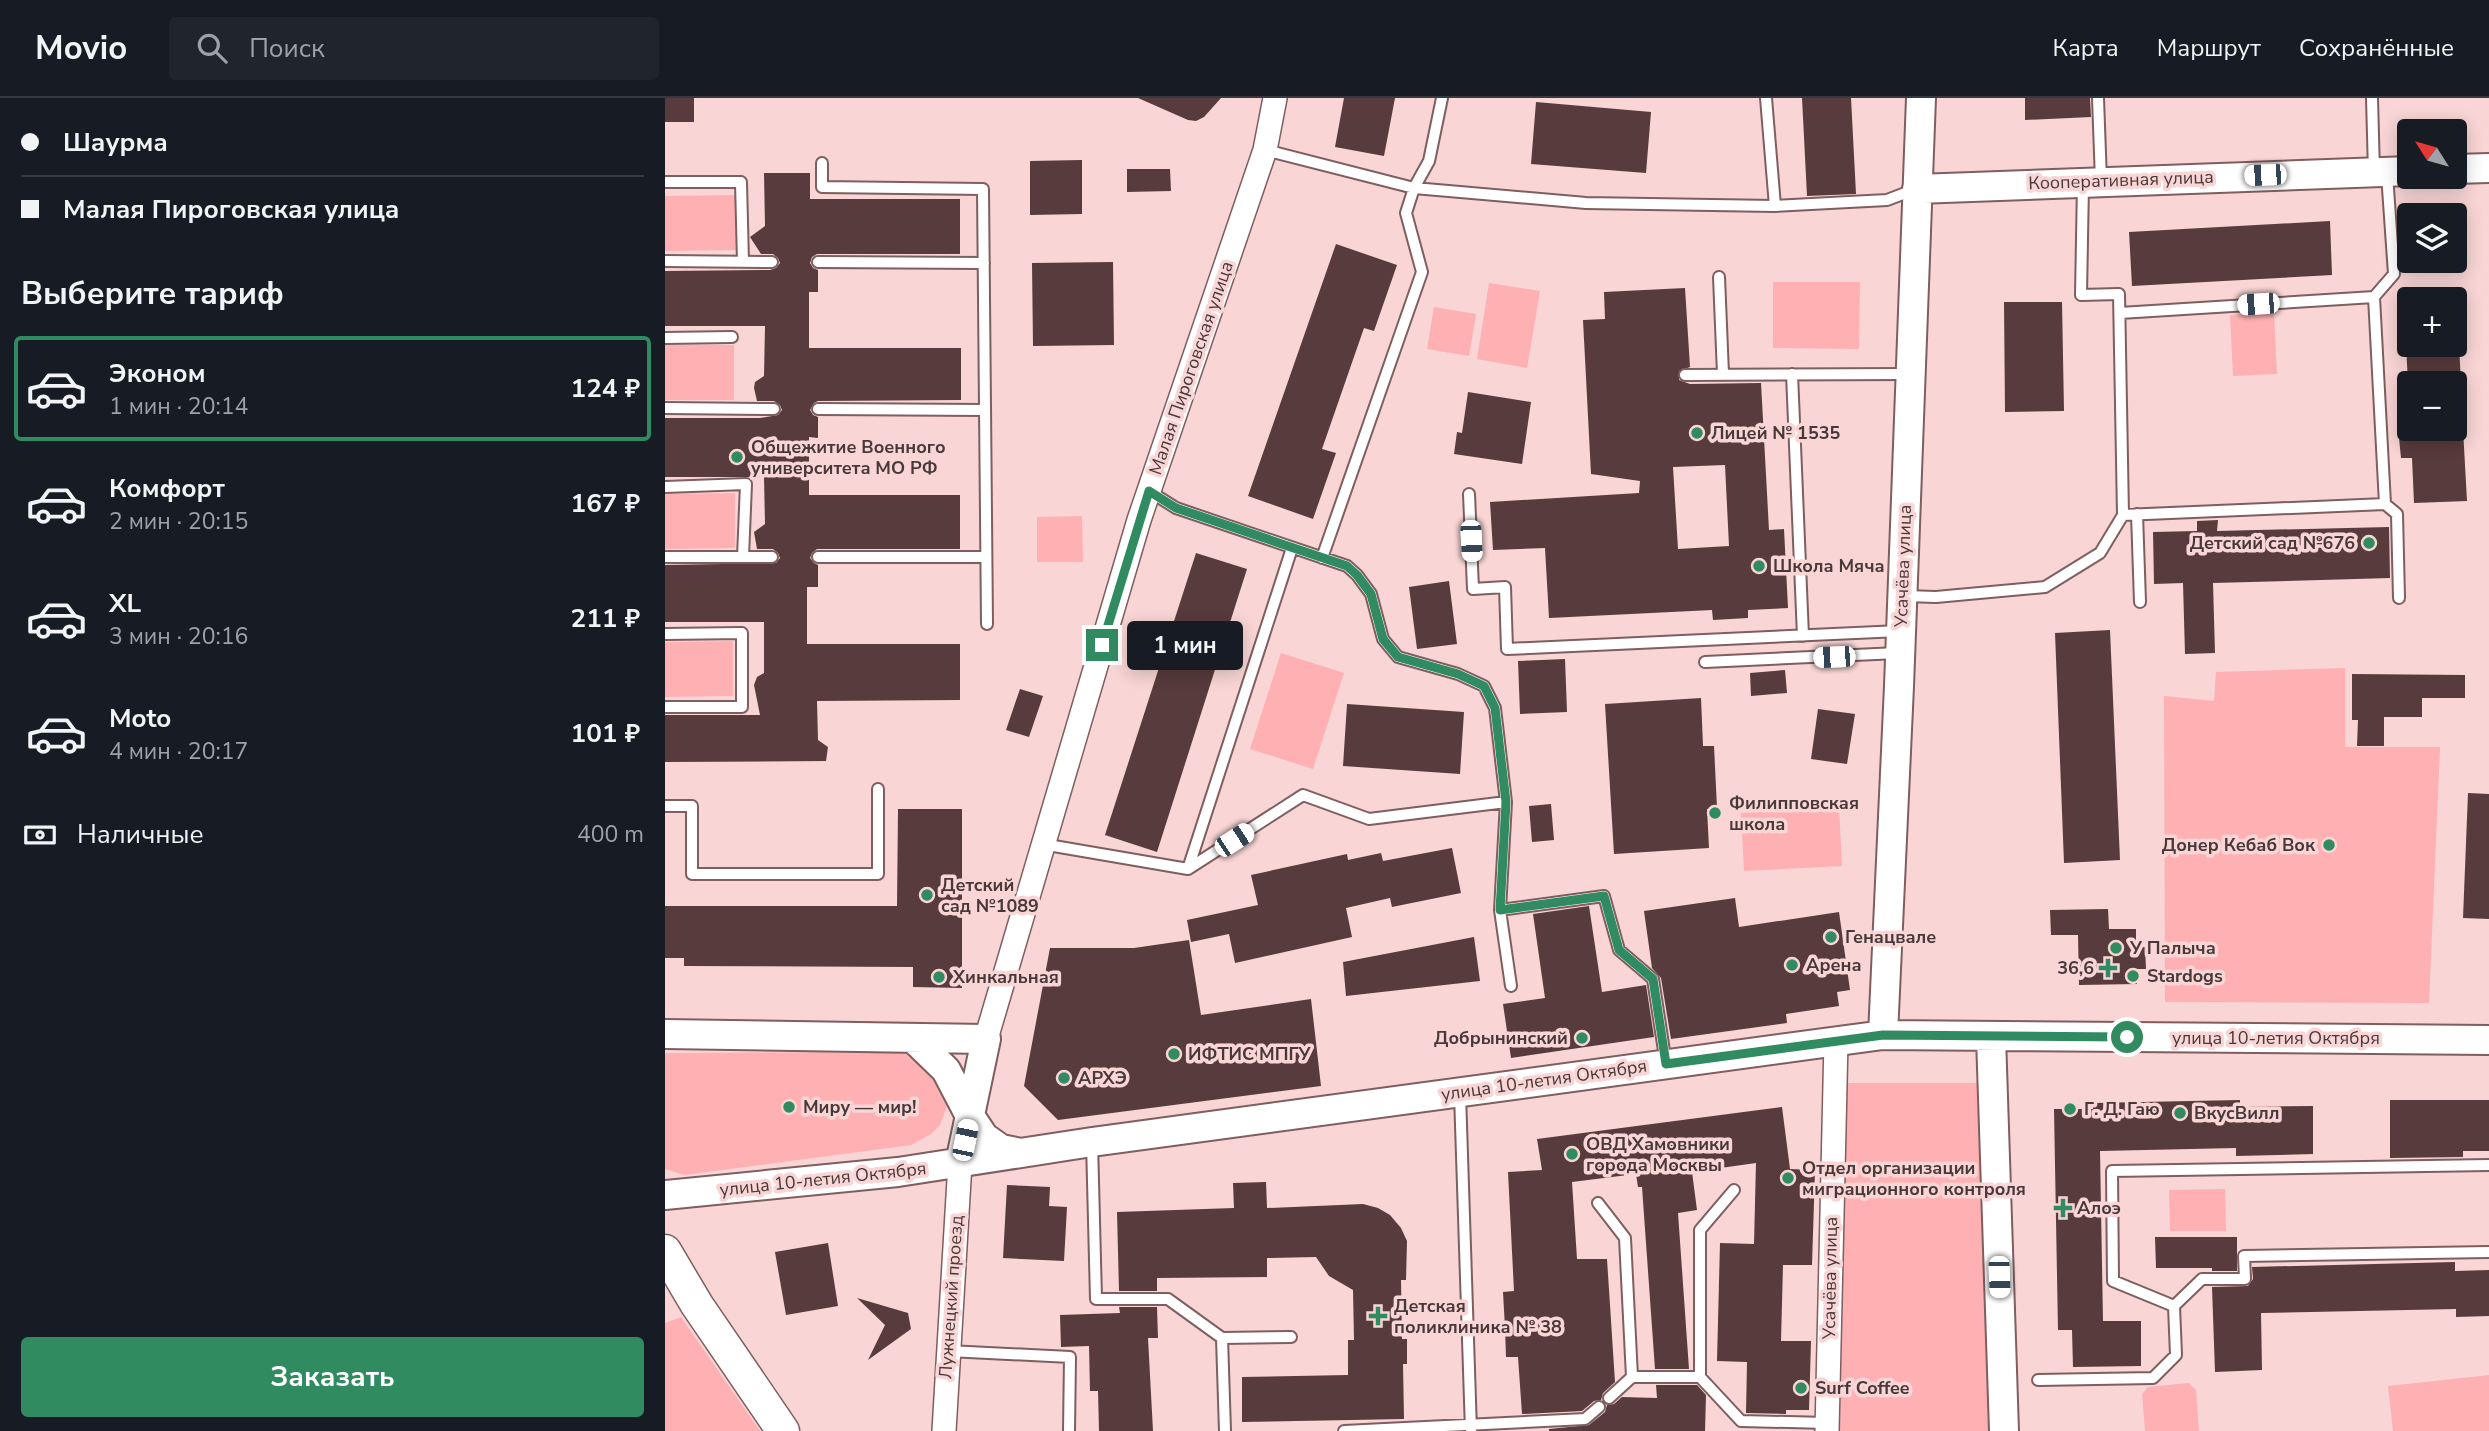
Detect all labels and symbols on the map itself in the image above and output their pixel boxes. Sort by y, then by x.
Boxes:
north arrow [2397,119,2467,189]
car [2244,164,2287,186]
street label: Кооперативная улица [2028,165,2214,195]
street label: Малая Пироговская улица [1143,258,1239,478]
car [2237,292,2280,316]
place label: Лицей № 1535 [1711,421,1840,445]
marker: Лицей № 1535 [1689,425,1705,441]
place label: Общежитие Военного университета МО РФ [751,435,946,480]
marker: Общежитие Военного университета МО РФ [729,449,745,465]
street label: Усачёва улица [1889,504,1917,629]
car [1460,519,1483,563]
place label: Детский сад №676 [2190,531,2355,555]
marker: Детский сад №676 [2361,535,2377,551]
place label: Школа Мяча [1773,554,1885,578]
marker: Школа Мяча [1751,558,1767,574]
callout: 1 мин [1127,620,1242,670]
route end [1086,629,1118,661]
car [1813,646,1856,668]
place label: Филипповская школа [1729,791,1859,836]
marker: Филипповская школа [1707,805,1723,821]
car [1211,820,1258,860]
place label: Донер Кебаб Вок [2162,833,2316,857]
marker: Донер Кебаб Вок [2321,837,2337,853]
place label: Детский сад №1089 [941,873,1039,918]
marker: Детский сад №1089 [919,887,935,903]
place label: Генацвале [1845,925,1936,949]
marker: Генацвале [1823,929,1839,945]
place label: У Палыча [2129,936,2216,960]
marker: У Палыча [2108,940,2124,956]
place label: Арена [1806,953,1862,977]
place label: 36,6 [2057,956,2094,980]
marker: Арена [1784,957,1800,973]
marker: 36,6 [2100,960,2116,976]
place label: Stardogs [2147,964,2223,988]
place label: Хинкальная [952,965,1059,989]
marker: Stardogs [2125,968,2141,984]
marker: Хинкальная [931,969,947,985]
route start [2111,1021,2143,1053]
place label: Добрынинский [1434,1026,1568,1050]
street label: улица 10-летия Октября [2172,1026,2380,1050]
marker: Добрынинский [1574,1030,1590,1046]
place label: ИФТИС МПГУ [1188,1042,1312,1066]
marker: ИФТИС МПГУ [1166,1046,1182,1062]
street label: улица 10-летия Октября [1439,1054,1649,1106]
place label: АРХЭ [1078,1066,1127,1090]
marker: АРХЭ [1056,1070,1072,1086]
place label: Миру — мир! [803,1095,917,1119]
place label: Г. Д. Гаю [2084,1097,2160,1121]
marker: Миру — мир! [781,1099,797,1115]
marker: Г. Д. Гаю [2062,1101,2078,1117]
place label: ВкусВилл [2194,1101,2280,1125]
marker: ВкусВилл [2172,1105,2188,1121]
car [951,1117,980,1163]
place label: ОВД Хамовники города Москвы [1586,1132,1730,1177]
marker: ОВД Хамовники города Москвы [1564,1146,1580,1162]
street label: улица 10-летия Октября [718,1156,928,1202]
place label: Отдел организации миграционного контроля [1802,1156,2026,1201]
marker: Отдел организации миграционного контроля [1780,1170,1796,1186]
place label: Алоэ [2077,1196,2121,1220]
marker: Алоэ [2055,1200,2071,1216]
street label: Лужнецкий проезд [933,1214,969,1380]
street label: Усачёва улица [1817,1216,1843,1341]
car [1988,1256,2011,1298]
place label: Детская поликлиника № 38 [1394,1294,1562,1339]
marker: Детская поликлиника № 38 [1368,1306,1388,1326]
place label: Surf Coffee [1815,1376,1910,1400]
marker: Surf Coffee [1793,1380,1809,1396]

